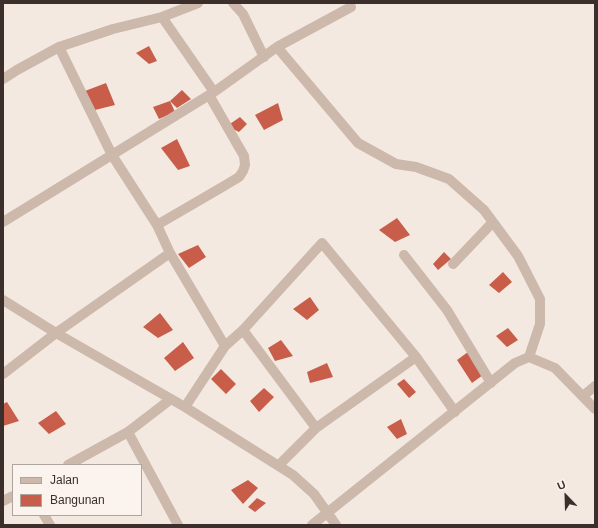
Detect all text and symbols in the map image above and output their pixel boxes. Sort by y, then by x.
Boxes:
legend [12,464,142,516]
text: Jalan [50,473,79,487]
north arrow [546,476,586,516]
text: U [555,478,567,492]
text: Bangunan [50,493,105,507]

